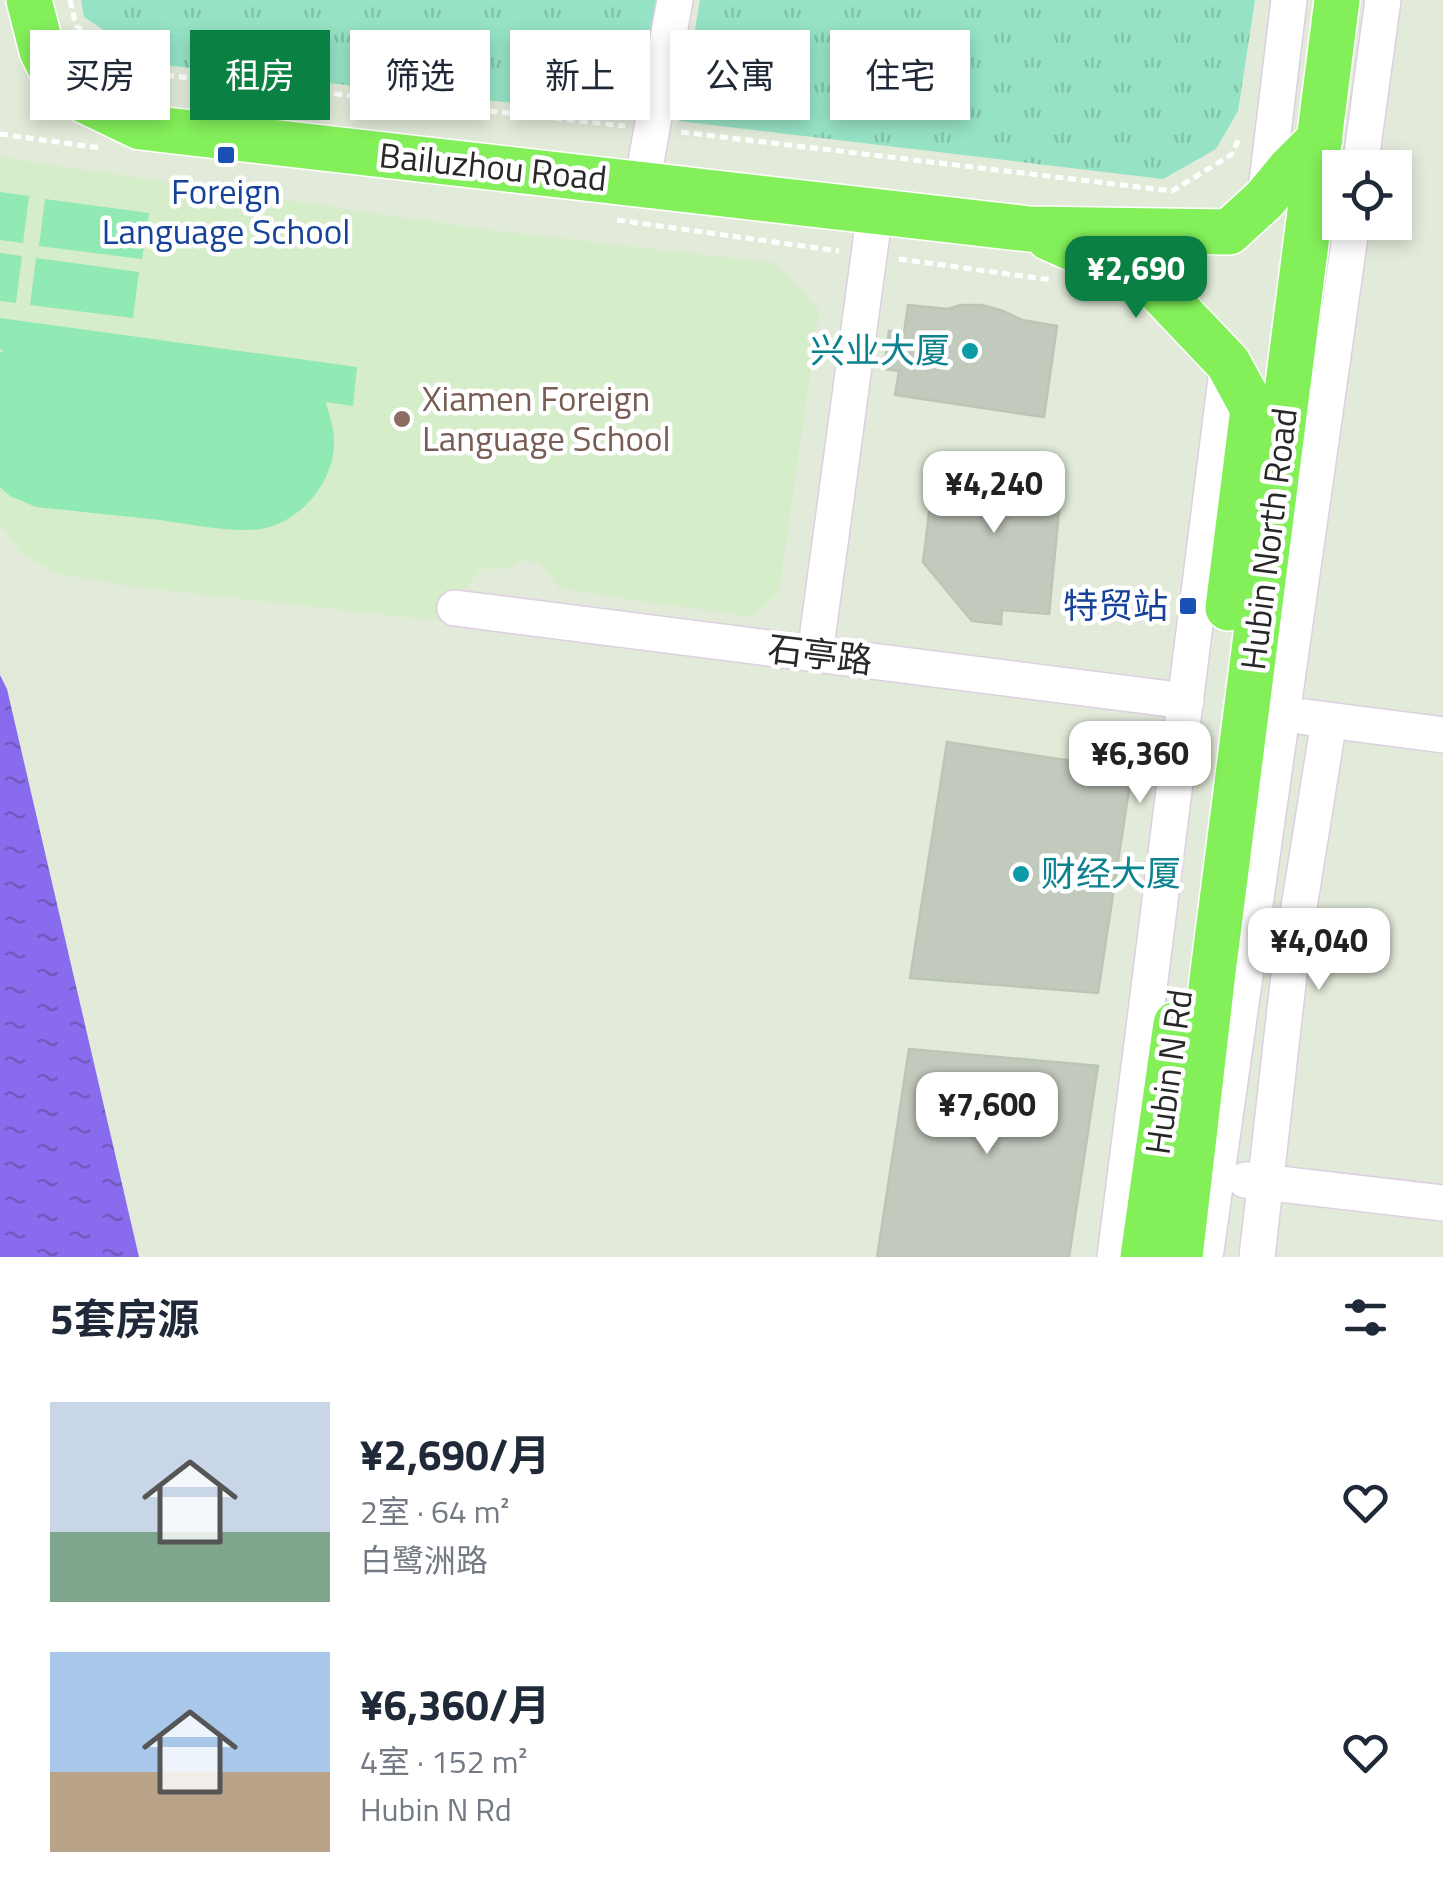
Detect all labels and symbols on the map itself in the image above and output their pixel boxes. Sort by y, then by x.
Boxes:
street label: Bailuzhou Road [377,127,610,205]
marker: Foreign Language School [215,144,237,166]
place label: Foreign Language School [102,164,350,258]
pin: ¥2,690 [1055,236,1217,321]
place label: 兴业大厦 [810,323,950,377]
marker: 兴业大厦 [959,340,981,362]
place label: Xiamen Foreign Language School [422,371,671,465]
street label: Hubin North Road [1225,405,1311,673]
marker: Xiamen Foreign Language School [391,408,413,430]
pin: ¥4,240 [913,451,1075,536]
place label: 特贸站 [1063,578,1168,632]
marker: 特贸站 [1177,595,1199,617]
street label: 石亭路 [765,621,876,687]
pin: ¥6,360 [1059,721,1221,806]
place label: 财经大厦 [1041,846,1181,900]
marker: 财经大厦 [1010,863,1032,885]
pin: ¥4,040 [1238,908,1400,993]
street label: Hubin N Rd [1130,986,1206,1158]
pin: ¥7,600 [906,1072,1068,1157]

